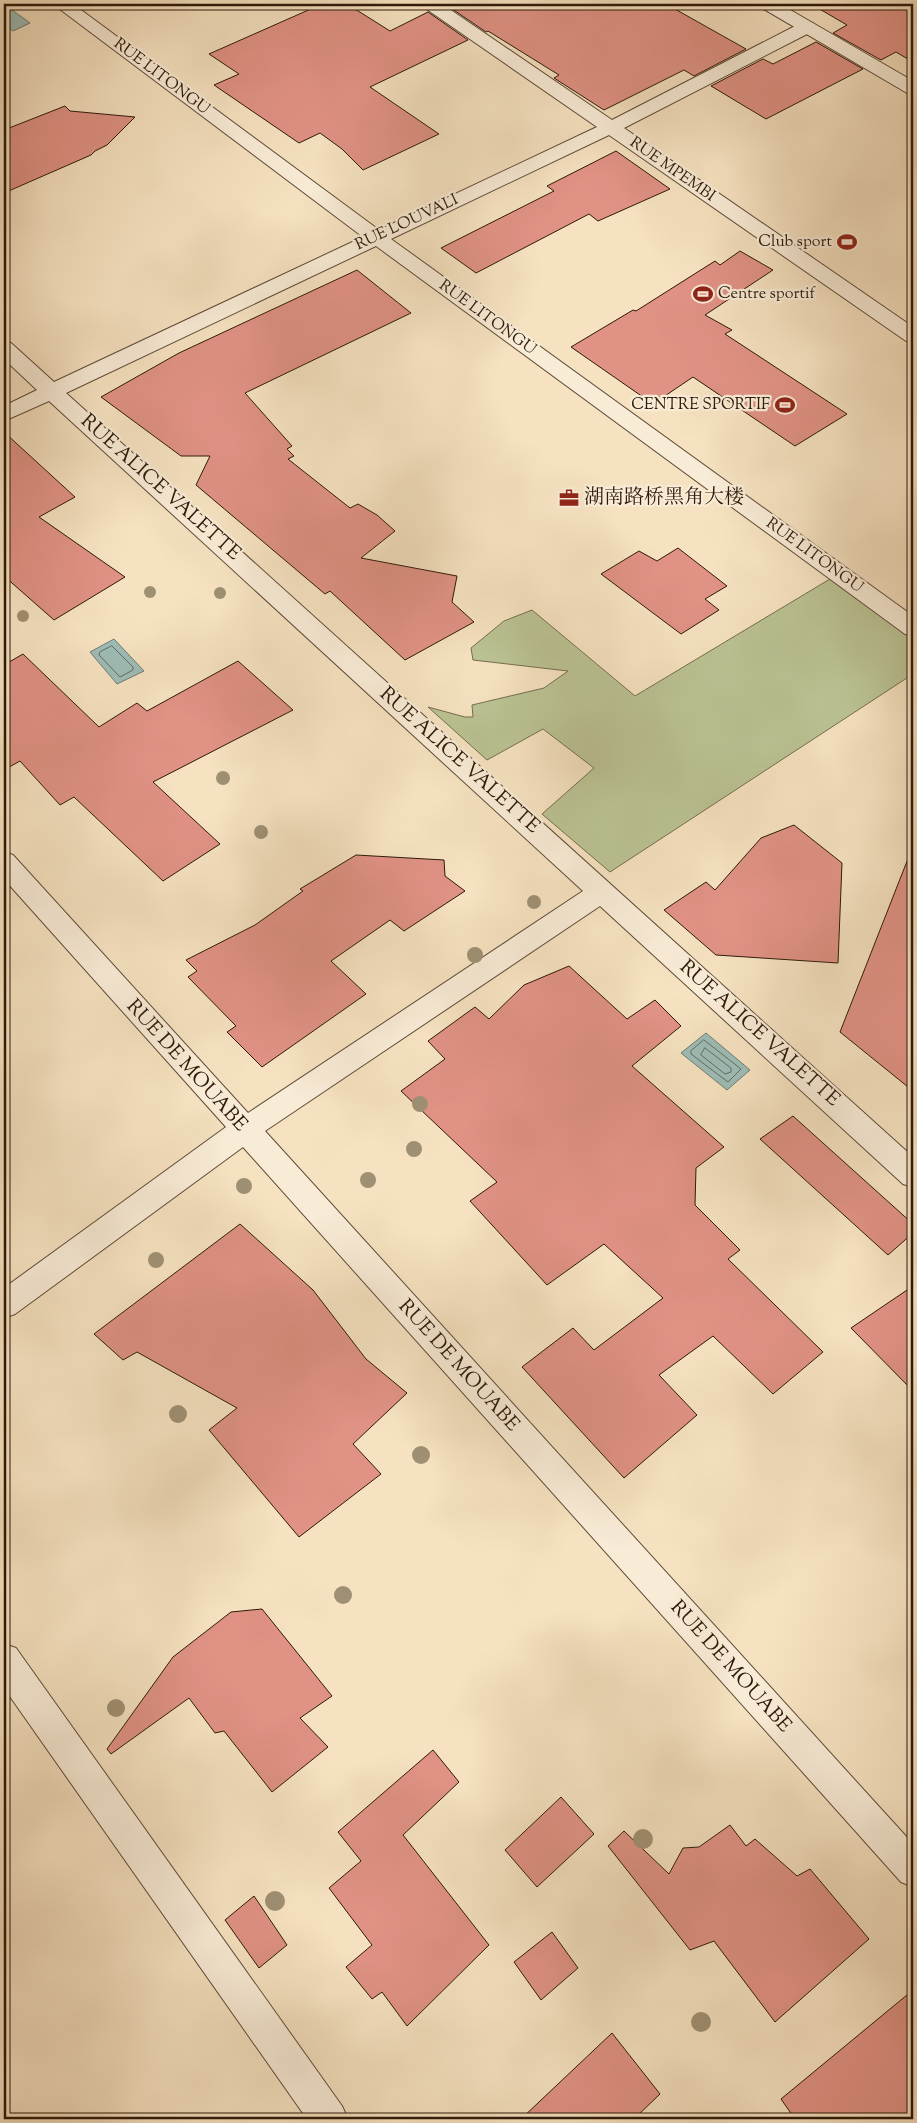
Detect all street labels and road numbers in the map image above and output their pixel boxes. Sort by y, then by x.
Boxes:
street label: RUE LITONGU [108,33,214,121]
street label: RUE MPEMBI [624,132,720,208]
street label: RUE LOUVALI [352,189,462,257]
street label: RUE LITONGU [434,275,540,361]
street label: RUE ALICE VALETTE [73,408,247,568]
street label: RUE LITONGU [761,513,867,599]
street label: RUE ALICE VALETTE [372,681,546,841]
street label: RUE ALICE VALETTE [672,954,846,1114]
street label: RUE DE MOUABE [119,993,253,1139]
street label: RUE DE MOUABE [391,1293,525,1439]
street label: RUE DE MOUABE [663,1594,797,1740]

